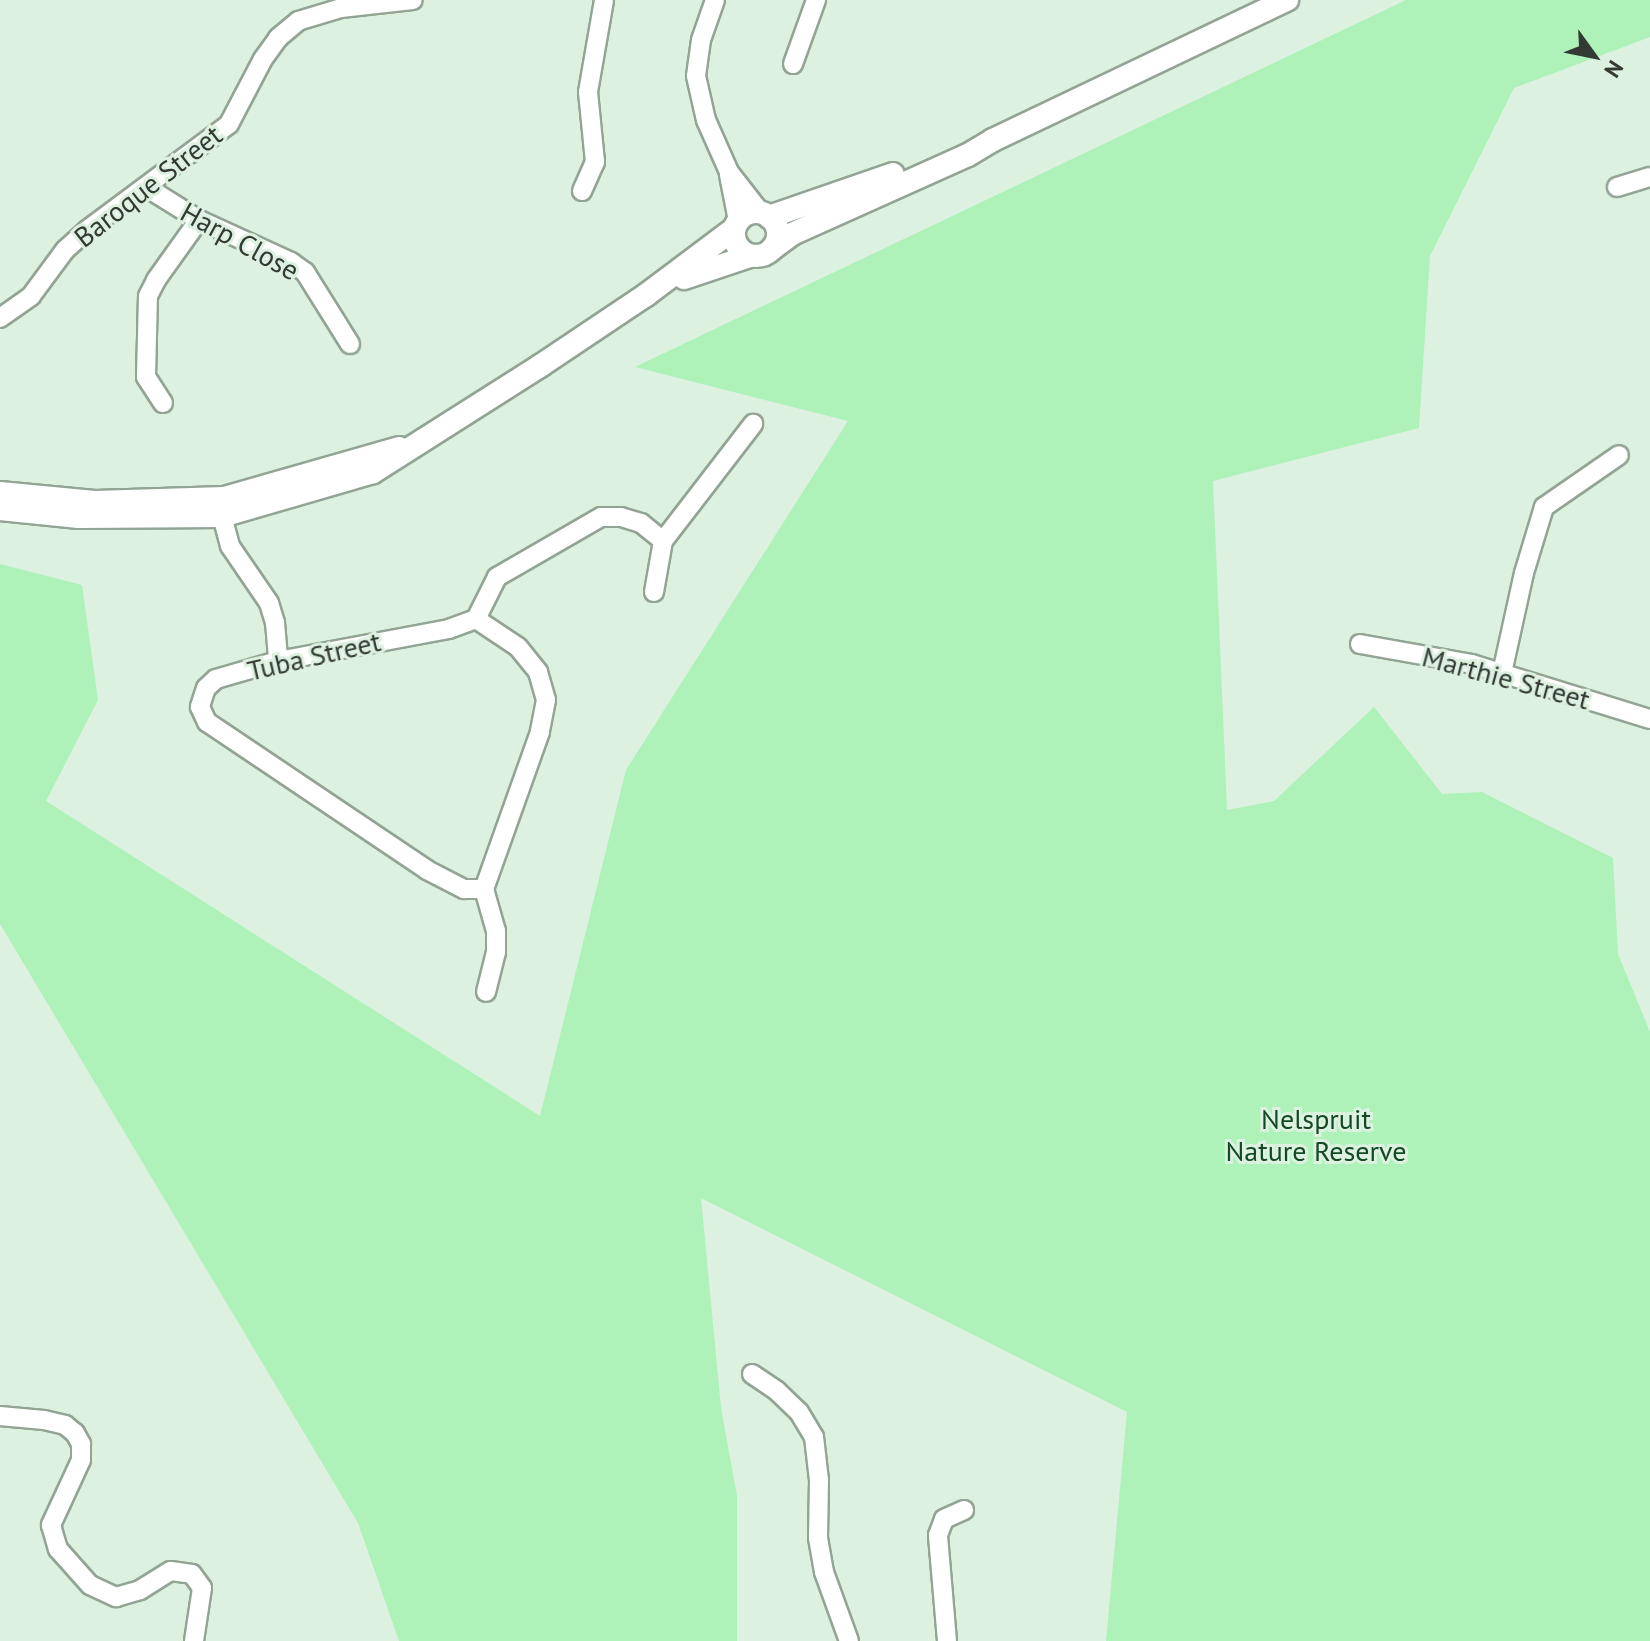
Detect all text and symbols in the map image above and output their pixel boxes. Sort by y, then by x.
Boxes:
north arrow [1554,16,1634,96]
text: N [1598,55,1630,83]
street label: Baroque Street [67,118,229,254]
street label: Harp Close [175,195,305,287]
street label: Tuba Street [244,624,384,688]
street label: Marthie Street [1419,640,1593,716]
park label: Nelspruit Nature Reserve [1225,1102,1407,1168]

